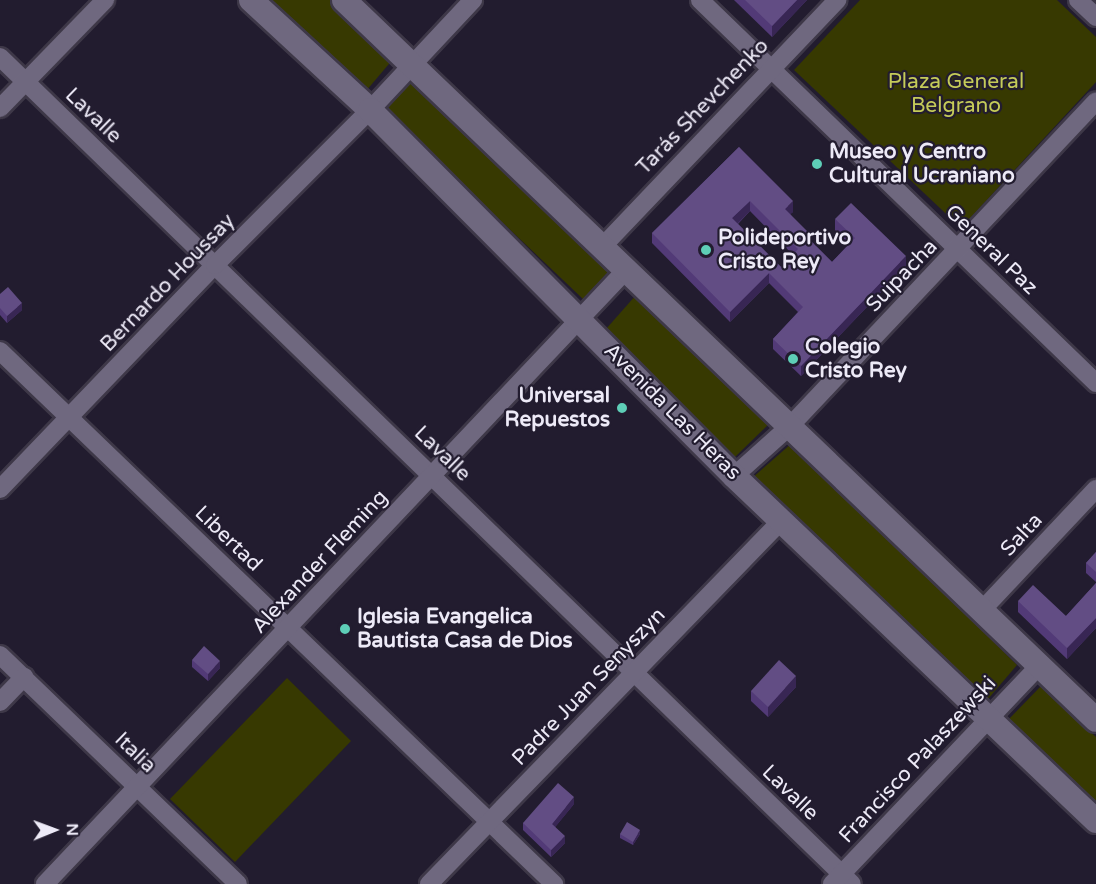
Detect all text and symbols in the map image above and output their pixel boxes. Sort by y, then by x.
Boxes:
street label: Tarás Shevchenko [632,34,774,180]
park label: Plaza General Belgrano [888,69,1024,119]
street label: Lavalle [59,83,127,149]
place label: Museo y Centro Cultural Ucraniano [829,139,1015,189]
marker: Museo y Centro Cultural Ucraniano [810,157,824,171]
street label: General Paz [940,200,1042,300]
street label: Bernardo Houssay [96,209,240,357]
place label: Polideportivo Cristo Rey [718,225,851,275]
street label: Suipacha [861,234,943,318]
marker: Polideportivo Cristo Rey [699,243,713,257]
place label: Colegio Cristo Rey [805,334,907,384]
street label: Avenida Las Heras [598,338,746,486]
marker: Colegio Cristo Rey [786,352,800,366]
place label: Universal Repuestos [505,383,610,433]
marker: Universal Repuestos [615,401,629,415]
street label: Lavalle [408,421,476,487]
street label: Alexander Fleming [247,485,393,639]
street label: Libertad [189,501,267,577]
street label: Salta [996,508,1048,562]
street label: Padre Juan Senyszyn [507,603,671,771]
place label: Iglesia Evangelica Bautista Casa de Dios [357,604,573,654]
marker: Iglesia Evangelica Bautista Casa de Dios [338,622,352,636]
street label: Francisco Palaszewski [834,671,1002,849]
street label: Italia [109,727,161,779]
street label: Lavalle [756,760,824,826]
north arrow [24,800,84,860]
text: N [62,823,82,836]

